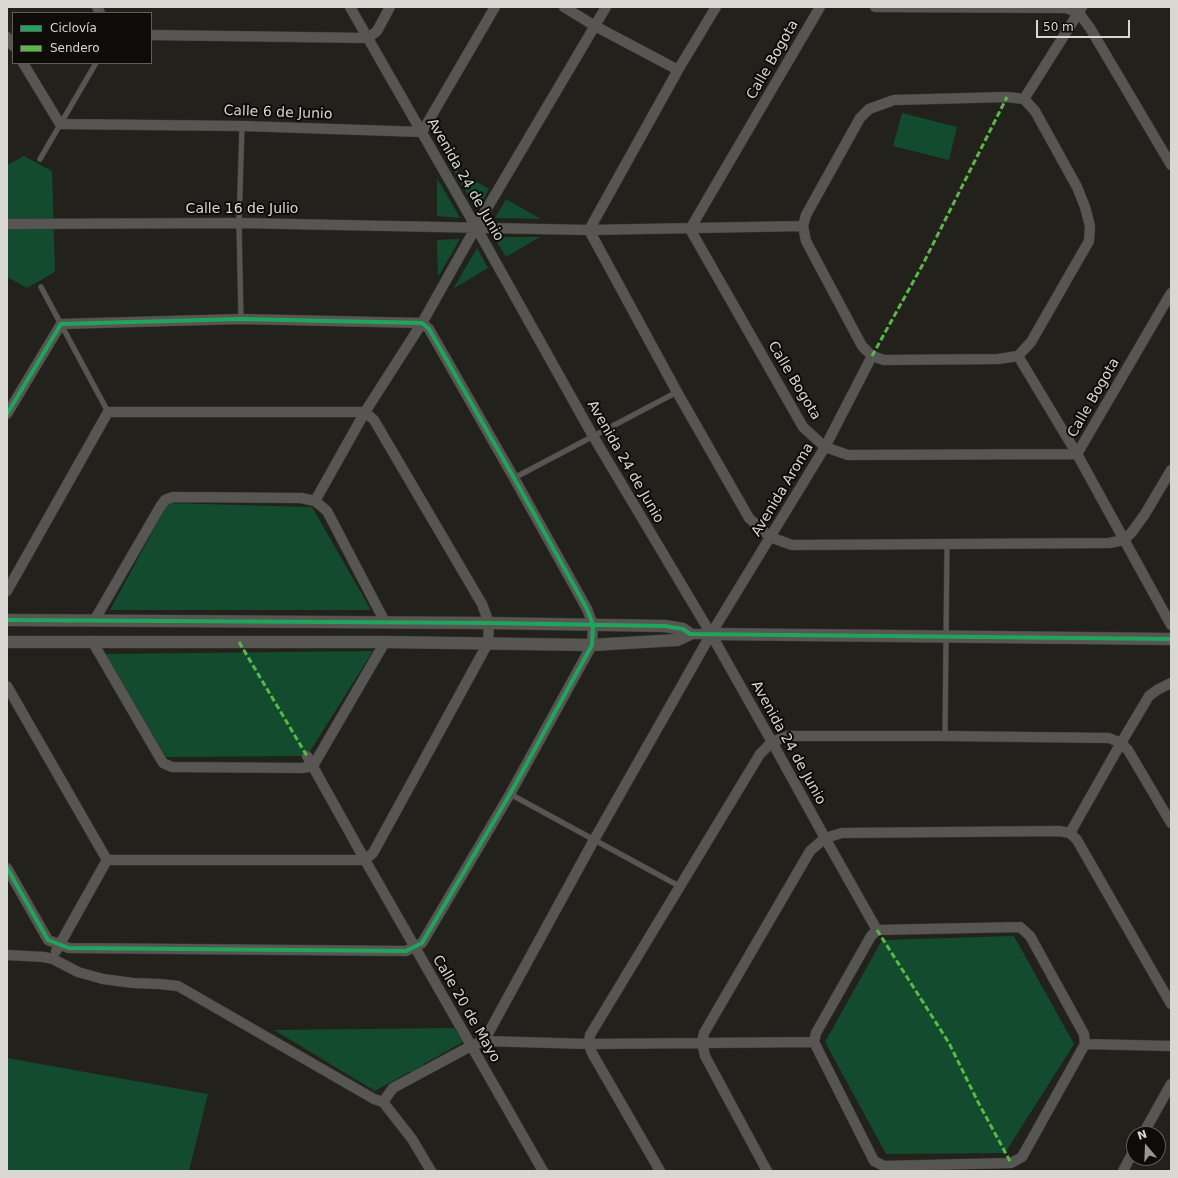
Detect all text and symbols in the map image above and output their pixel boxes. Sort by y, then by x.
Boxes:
legend [12,12,152,64]
scale bar [1038,12,1132,38]
street label: Calle Bogota [744,17,802,103]
text: 50 m [1043,20,1074,34]
text: Ciclovía [50,21,97,35]
text: Sendero [50,41,100,55]
street label: Calle 6 de Junio [223,103,333,123]
street label: Avenida 24 de Junio [423,116,507,244]
street label: Calle 16 de Julio [186,201,298,217]
street label: Calle Bogota [764,339,824,423]
street label: Calle Bogota [1065,355,1123,441]
street label: Avenida 24 de Junio [583,398,667,526]
street label: Avenida Aroma [748,440,818,540]
street label: Avenida 24 de Junio [747,678,829,808]
street label: Calle 20 de Mayo [428,952,504,1066]
north arrow [1126,1126,1166,1166]
text: N [1136,1127,1149,1143]

